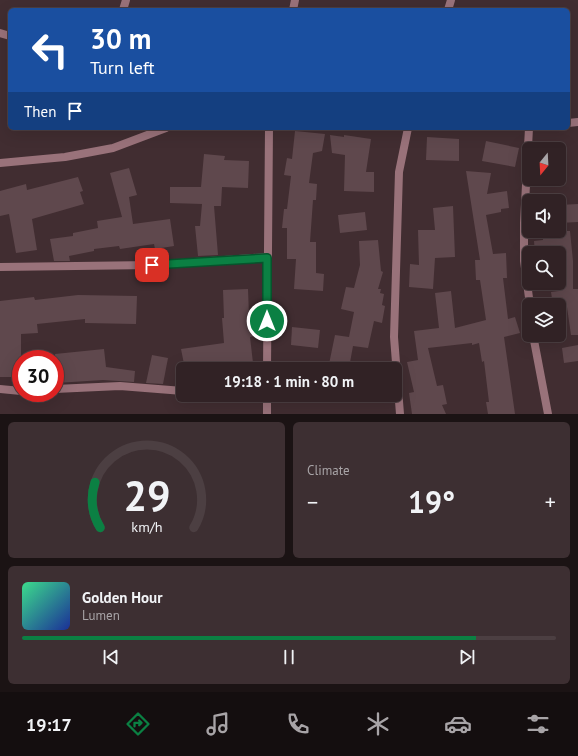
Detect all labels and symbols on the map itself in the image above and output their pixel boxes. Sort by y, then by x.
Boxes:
north arrow [522,142,566,186]
pin [135,248,169,282]
position arrow [246,300,288,342]
speed limit sign: 30 [12,350,64,402]

